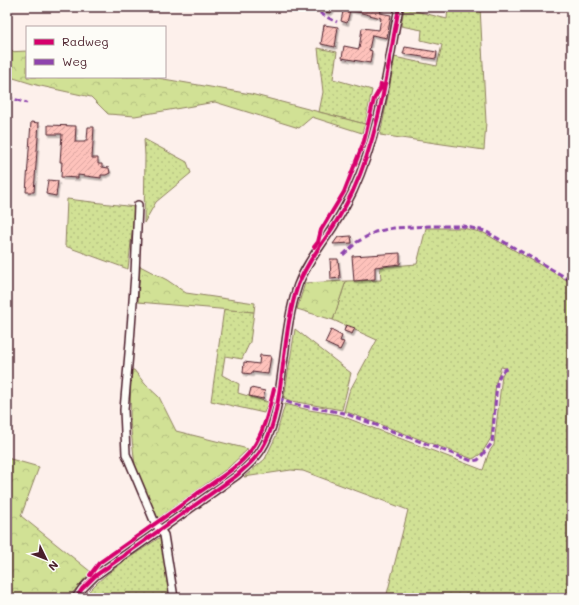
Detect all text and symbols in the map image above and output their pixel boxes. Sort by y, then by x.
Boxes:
legend [26,26,166,78]
text: Radweg [62,33,109,49]
text: Weg [62,53,87,69]
north arrow [26,539,66,579]
text: N [45,558,62,574]

